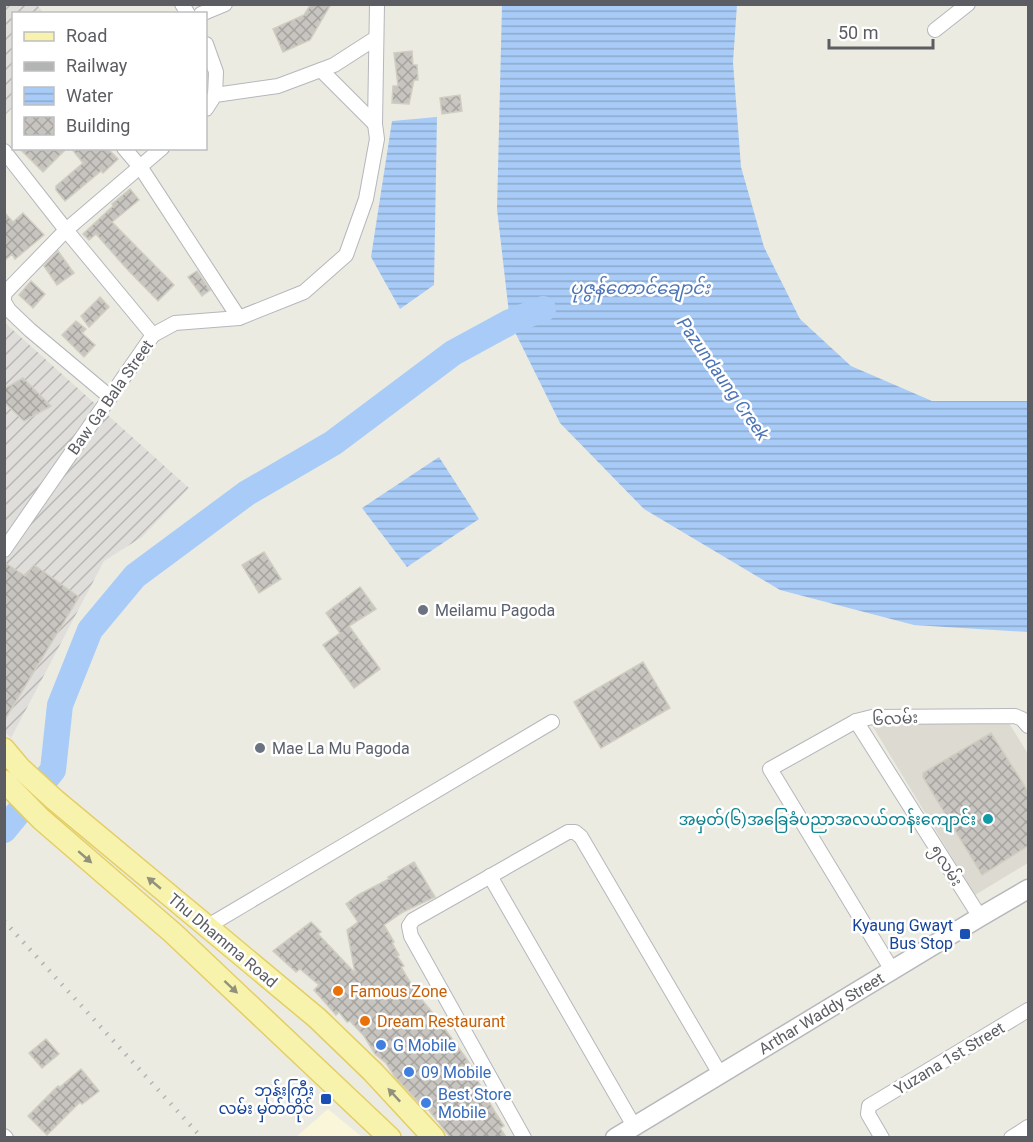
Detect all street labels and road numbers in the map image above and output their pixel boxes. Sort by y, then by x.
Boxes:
street label: Baw Ga Bala Street [64,336,157,458]
street label: ၆လမ်း [872,706,918,729]
street label: ၅လမ်း [923,840,968,892]
street label: Thu Dhamma Road [164,889,281,992]
street label: Arthar Waddy Street [755,969,887,1058]
street label: Yuzana 1st Street [891,1018,1008,1099]

